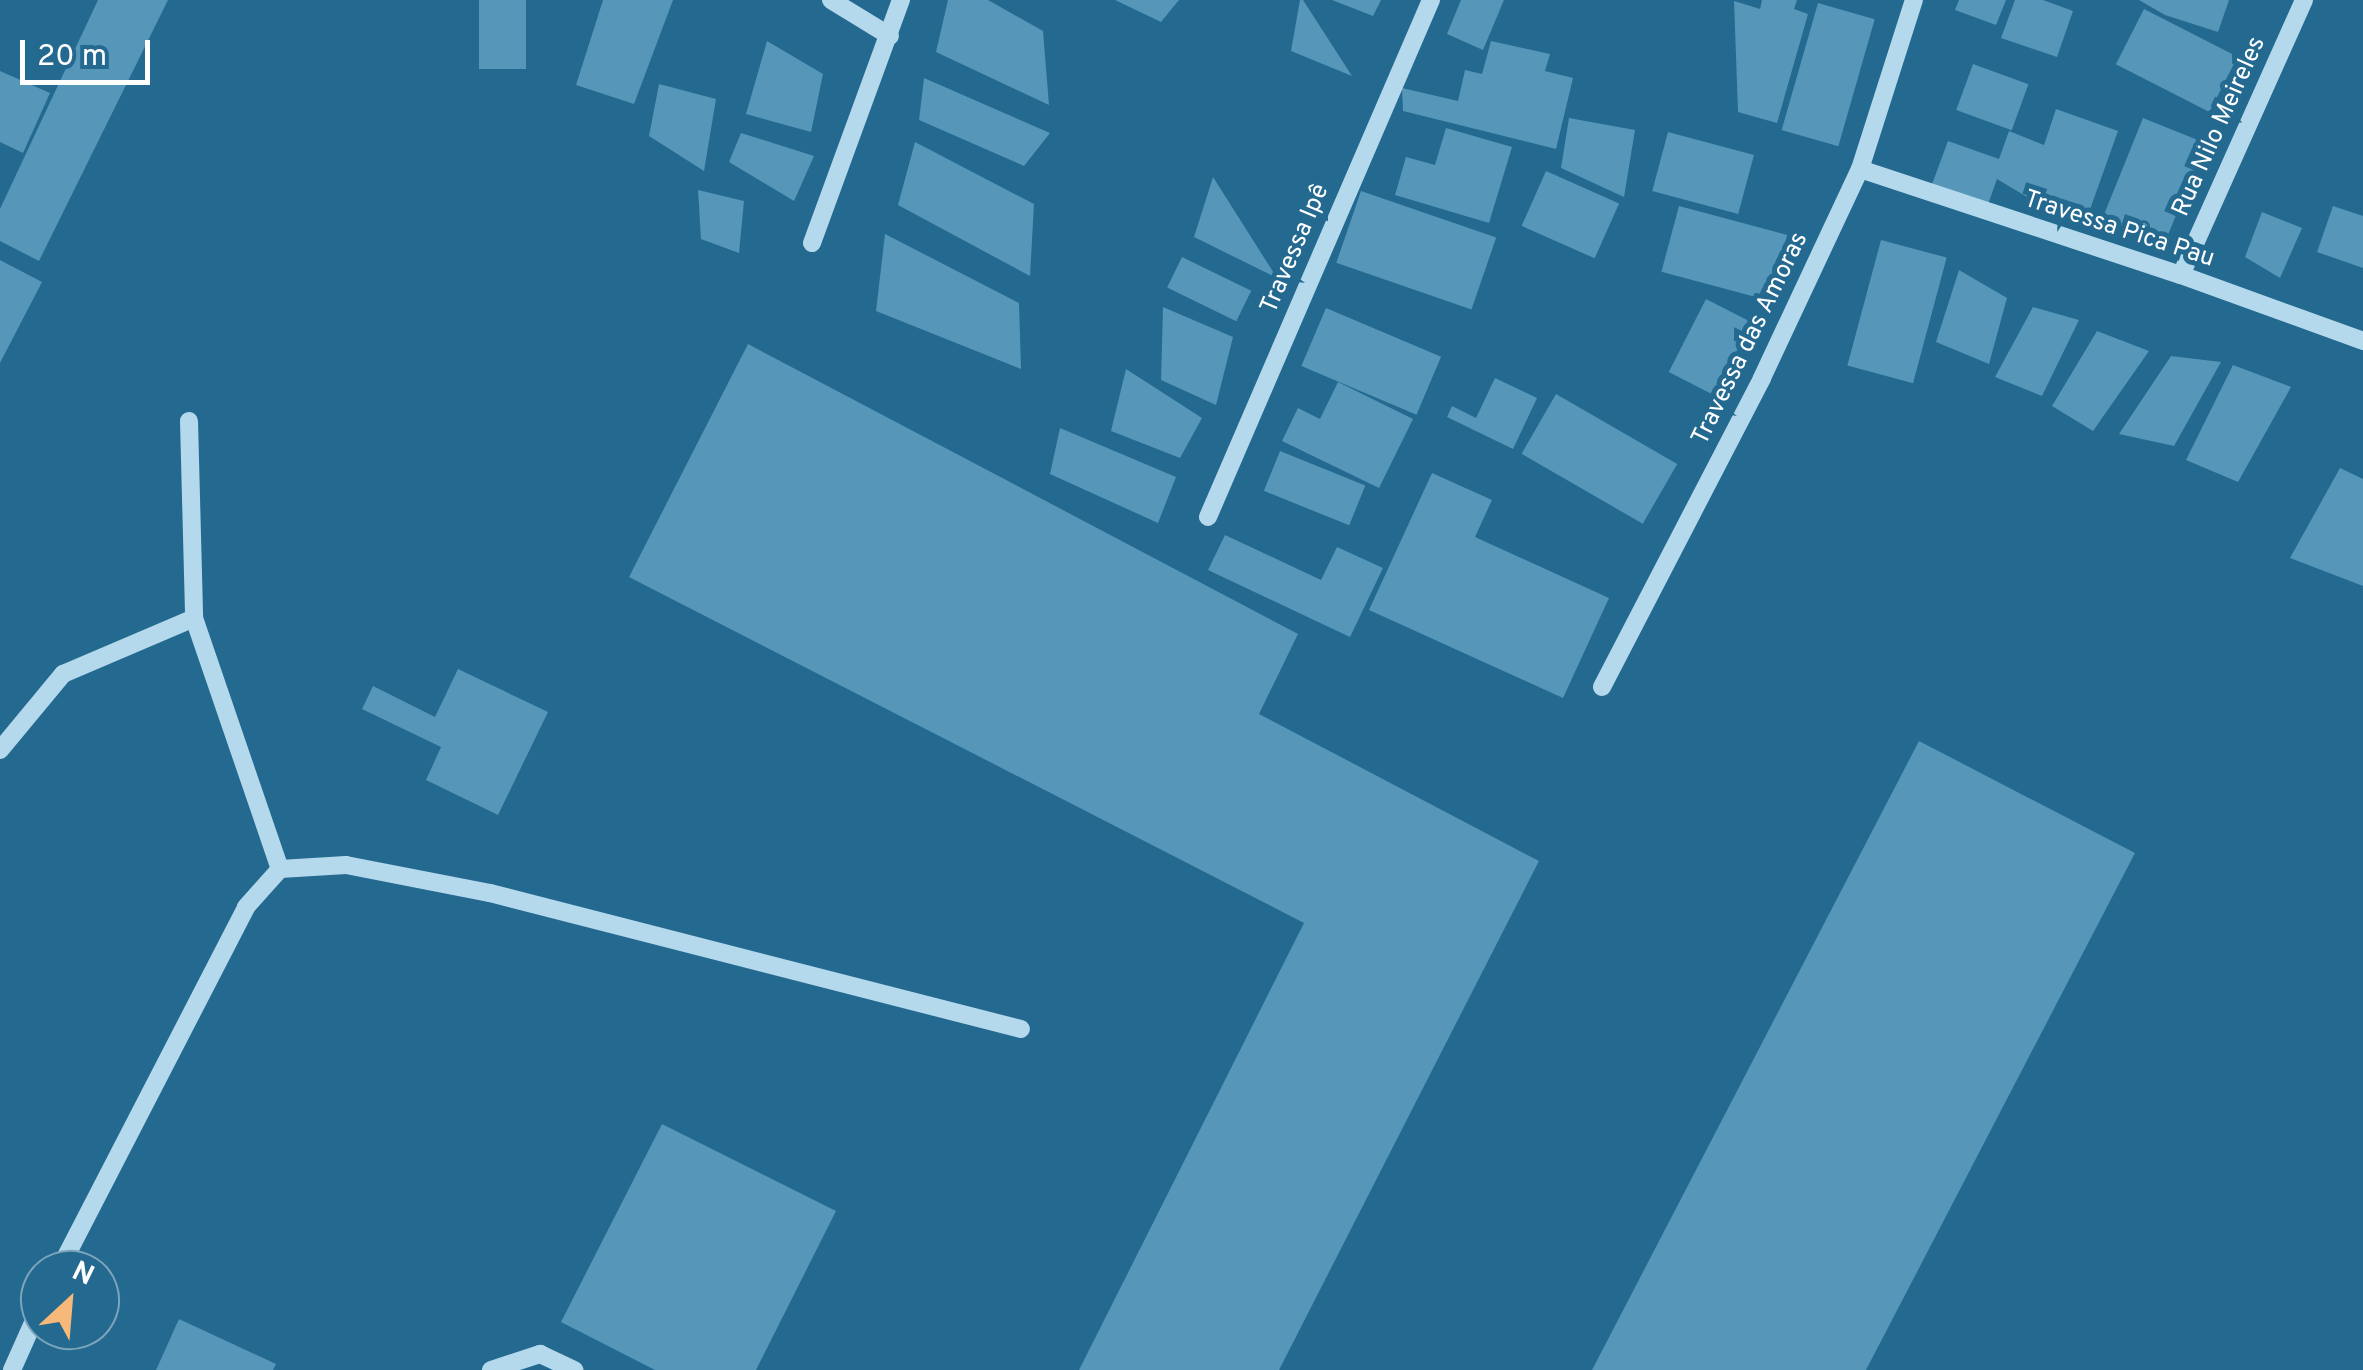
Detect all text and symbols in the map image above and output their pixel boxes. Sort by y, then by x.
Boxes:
scale bar [25,20,155,82]
street label: Rua Nilo Meireles [2167,32,2273,222]
text: 20 m [37,39,107,76]
street label: Travessa Ipê [1255,180,1337,318]
street label: Travessa Pica Pau [2020,185,2218,275]
street label: Travessa das Amoras [1686,227,1816,451]
north arrow [20,1250,120,1350]
text: N [65,1254,99,1295]

